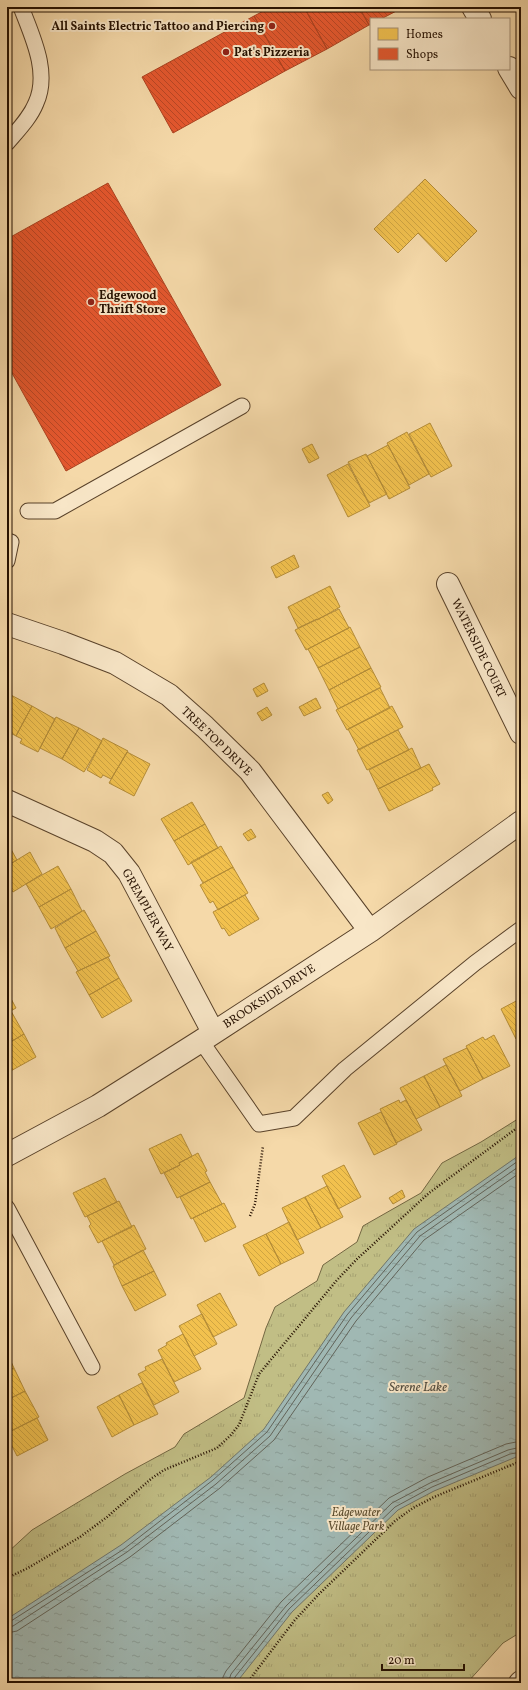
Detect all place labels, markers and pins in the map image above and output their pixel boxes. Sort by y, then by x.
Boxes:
place label: All Saints Electric Tattoo and Piercing [51,19,264,35]
marker: All Saints Electric Tattoo and Piercing [267,21,277,31]
place label: Pat's Pizzeria [234,45,310,61]
marker: Pat's Pizzeria [221,47,231,57]
place label: Edgewood Thrift Store [99,288,166,318]
marker: Edgewood Thrift Store [86,297,96,307]

